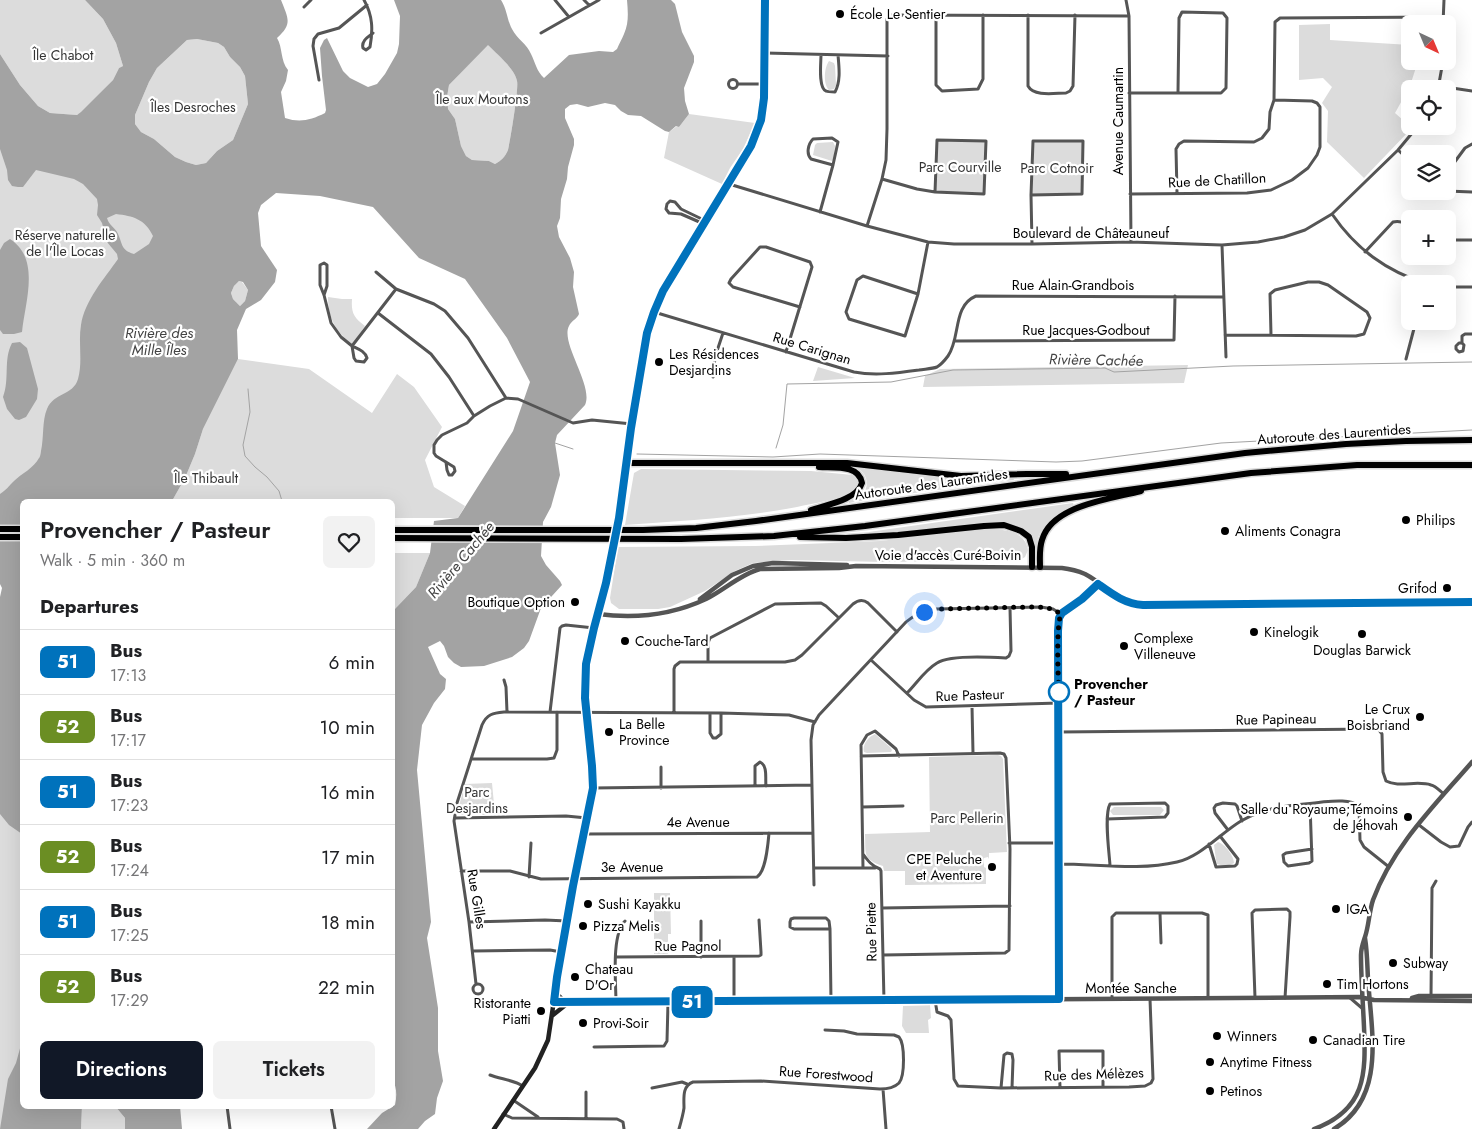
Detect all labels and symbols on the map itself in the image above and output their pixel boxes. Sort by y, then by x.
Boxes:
place label: École Le Sentier [850,4,946,24]
marker: École Le Sentier [834,8,846,20]
north arrow [1401,15,1456,70]
park label: Île Chabot [32,45,94,65]
street label: Avenue Caumartin [1108,67,1128,175]
park label: Île aux Moutons [435,89,529,109]
park label: Îles Desroches [149,97,236,117]
park label: Parc Courville [919,157,1001,177]
park label: Parc Cotnoir [1020,158,1094,178]
street label: Rue de Chatillon [1167,167,1267,193]
street label: Boulevard de Châteauneuf [1013,223,1170,243]
park label: Réserve naturelle de l'Île Locas [15,225,115,261]
street label: Rue Alain-Grandbois [1012,275,1135,295]
street label: Rue Jacques-Godbout [1022,320,1150,340]
water label: Rivière des Mille Îles [125,322,193,361]
street label: Rue Carignan [770,327,854,369]
place label: Les Résidences Desjardins [669,344,759,380]
water label: Rivière Cachée [1049,348,1144,372]
marker: Les Résidences Desjardins [653,356,665,368]
street label: Autoroute des Laurentides [1256,419,1412,449]
street label: Autoroute des Laurentides [853,463,1009,505]
park label: Île Thibault [173,468,239,488]
place label: Philips [1416,510,1456,530]
marker: Philips [1400,514,1412,526]
water label: Rivière Cachée [422,516,500,603]
place label: Aliments Conagra [1235,521,1341,541]
marker: Aliments Conagra [1219,525,1231,537]
street label: Voie d'accès Curé-Boivin [875,545,1021,565]
place label: Grifod [1398,578,1437,598]
marker: Grifod [1441,582,1453,594]
place label: Boutique Option [467,592,565,612]
marker: Boutique Option [569,596,581,608]
your location [912,600,937,625]
place label: Kinelogik [1264,622,1320,642]
marker: Kinelogik [1248,626,1260,638]
place label: Complexe Villeneuve [1134,628,1196,664]
marker: Douglas Barwick [1356,628,1368,640]
place label: Couche-Tard [635,631,708,651]
marker: Couche-Tard [619,635,631,647]
marker: Complexe Villeneuve [1118,640,1130,652]
place label: Douglas Barwick [1313,640,1412,660]
place label: Provencher / Pasteur [1074,674,1148,710]
marker: Provencher / Pasteur [1048,681,1070,703]
street label: Rue Pasteur [935,684,1005,706]
place label: Le Crux Boisbriand [1347,699,1410,735]
street label: Rue Papineau [1235,708,1317,730]
marker: Le Crux Boisbriand [1414,711,1426,723]
place label: La Belle Province [619,714,669,750]
marker: La Belle Province [603,726,615,738]
park label: Parc Desjardins [446,782,508,818]
place label: Salle du Royaume;Témoins de Jéhovah [1240,799,1398,835]
park label: Parc Pellerin [930,808,1004,828]
marker: Salle du Royaume;Témoins de Jéhovah [1402,811,1414,823]
street label: 4e Avenue [666,812,730,832]
place label: CPE Peluche et Aventure [907,849,982,885]
street label: 3e Avenue [601,857,663,877]
marker: CPE Peluche et Aventure [986,861,998,873]
street label: Rue Gilles [462,868,492,931]
place label: Sushi Kayakku [598,894,681,914]
marker: Sushi Kayakku [582,898,594,910]
place label: IGA [1346,899,1370,919]
street label: Rue Piette [860,902,882,962]
marker: IGA [1330,903,1342,915]
place label: Pizza Melis [593,916,660,936]
marker: Pizza Melis [577,920,589,932]
street label: Rue Pagnol [655,936,721,956]
place label: Subway [1403,953,1449,973]
marker: Subway [1387,957,1399,969]
place label: Chateau D'Or [585,959,633,995]
marker: Chateau D'Or [569,971,581,983]
place label: Tim Hortons [1337,974,1409,994]
street label: Montée Sanche [1085,978,1177,998]
marker: Tim Hortons [1321,978,1333,990]
line badge: 51 [670,986,714,1018]
place label: Ristorante Piatti [473,993,531,1029]
marker: Ristorante Piatti [535,1005,547,1017]
place label: Provi-Soir [593,1013,649,1033]
marker: Provi-Soir [577,1017,589,1029]
place label: Winners [1227,1026,1277,1046]
marker: Winners [1211,1030,1223,1042]
place label: Canadian Tire [1323,1030,1405,1050]
marker: Canadian Tire [1307,1034,1319,1046]
place label: Anytime Fitness [1220,1052,1312,1072]
marker: Anytime Fitness [1204,1056,1216,1068]
street label: Rue Forestwood [778,1061,874,1087]
street label: Rue des Mélèzes [1044,1062,1145,1086]
place label: Petinos [1220,1081,1262,1101]
marker: Petinos [1204,1085,1216,1097]

